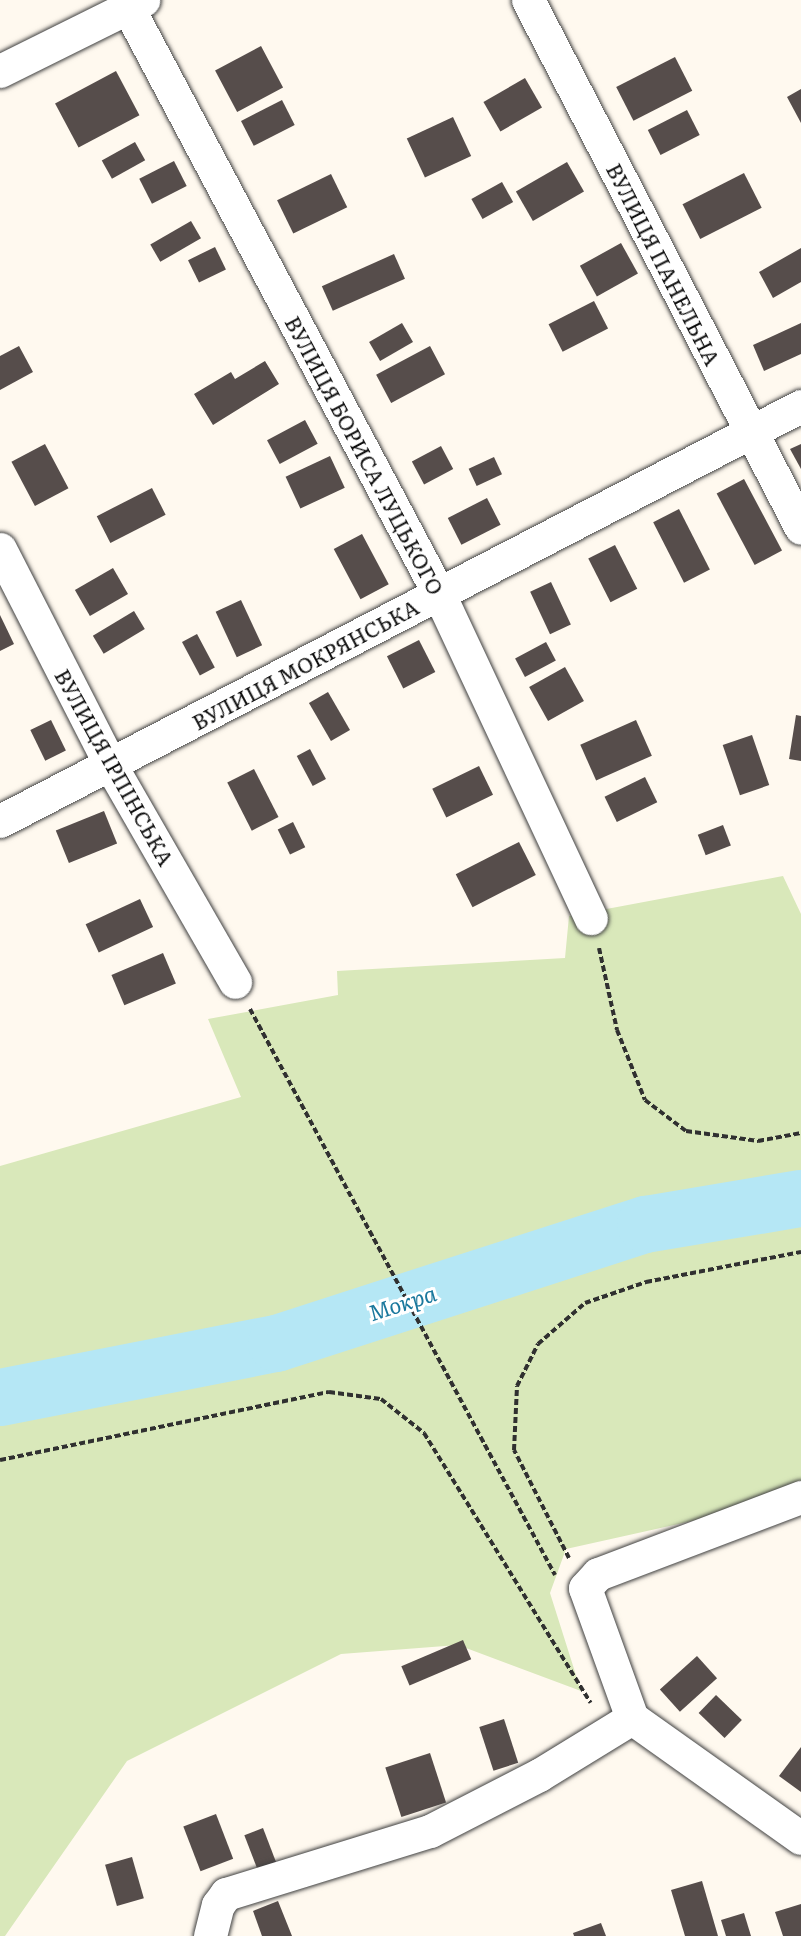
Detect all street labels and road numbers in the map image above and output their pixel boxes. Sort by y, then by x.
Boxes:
street label: ВУЛИЦЯ ПАНЕЛЬНА [602,159,726,369]
street label: ВУЛИЦЯ БОРИСА ЛУЦЬКОГО [281,311,449,599]
street label: ВУЛИЦЯ МОКРЯНСЬКА [188,594,422,734]
street label: ВУЛИЦЯ ІРПІНСЬКА [50,664,180,870]

